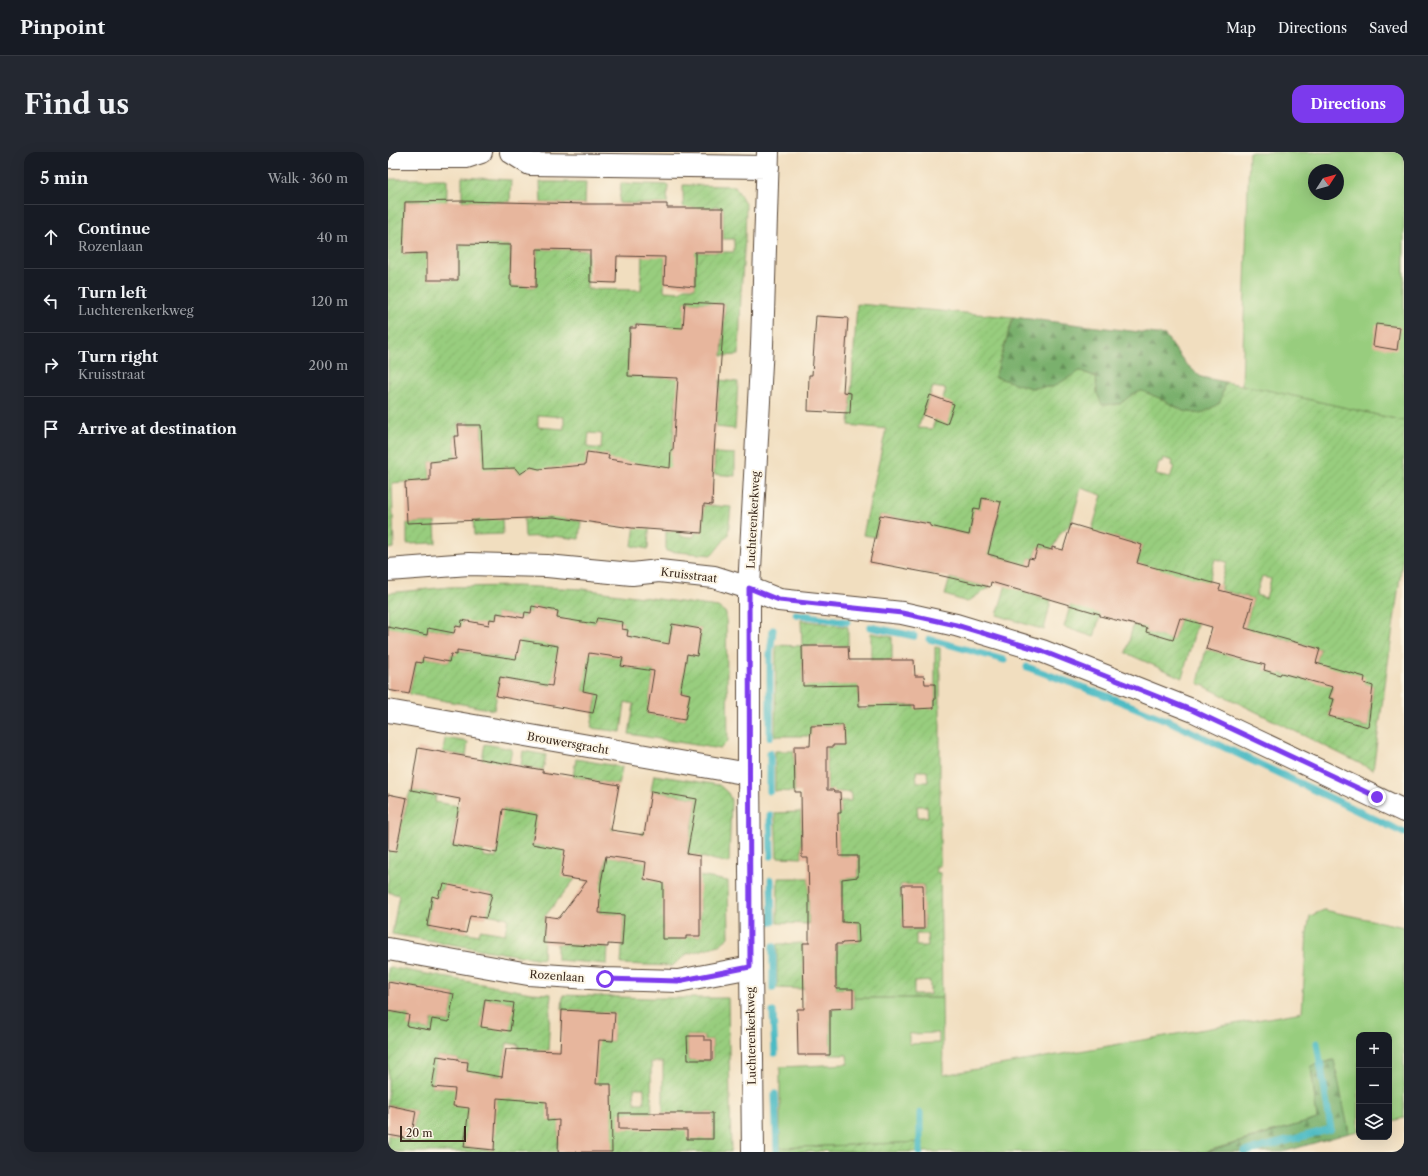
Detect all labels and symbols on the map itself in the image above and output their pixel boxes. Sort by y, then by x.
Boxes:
north arrow [1308,164,1344,200]
street label: Luchterenkerkweg [743,471,763,569]
street label: Kruisstraat [660,565,718,585]
street label: Brouwersgracht [526,729,610,757]
route end [1368,788,1386,806]
street label: Rozenlaan [529,967,585,985]
route start [596,970,614,988]
street label: Luchterenkerkweg [743,987,759,1085]
scale bar [400,1124,466,1143]

